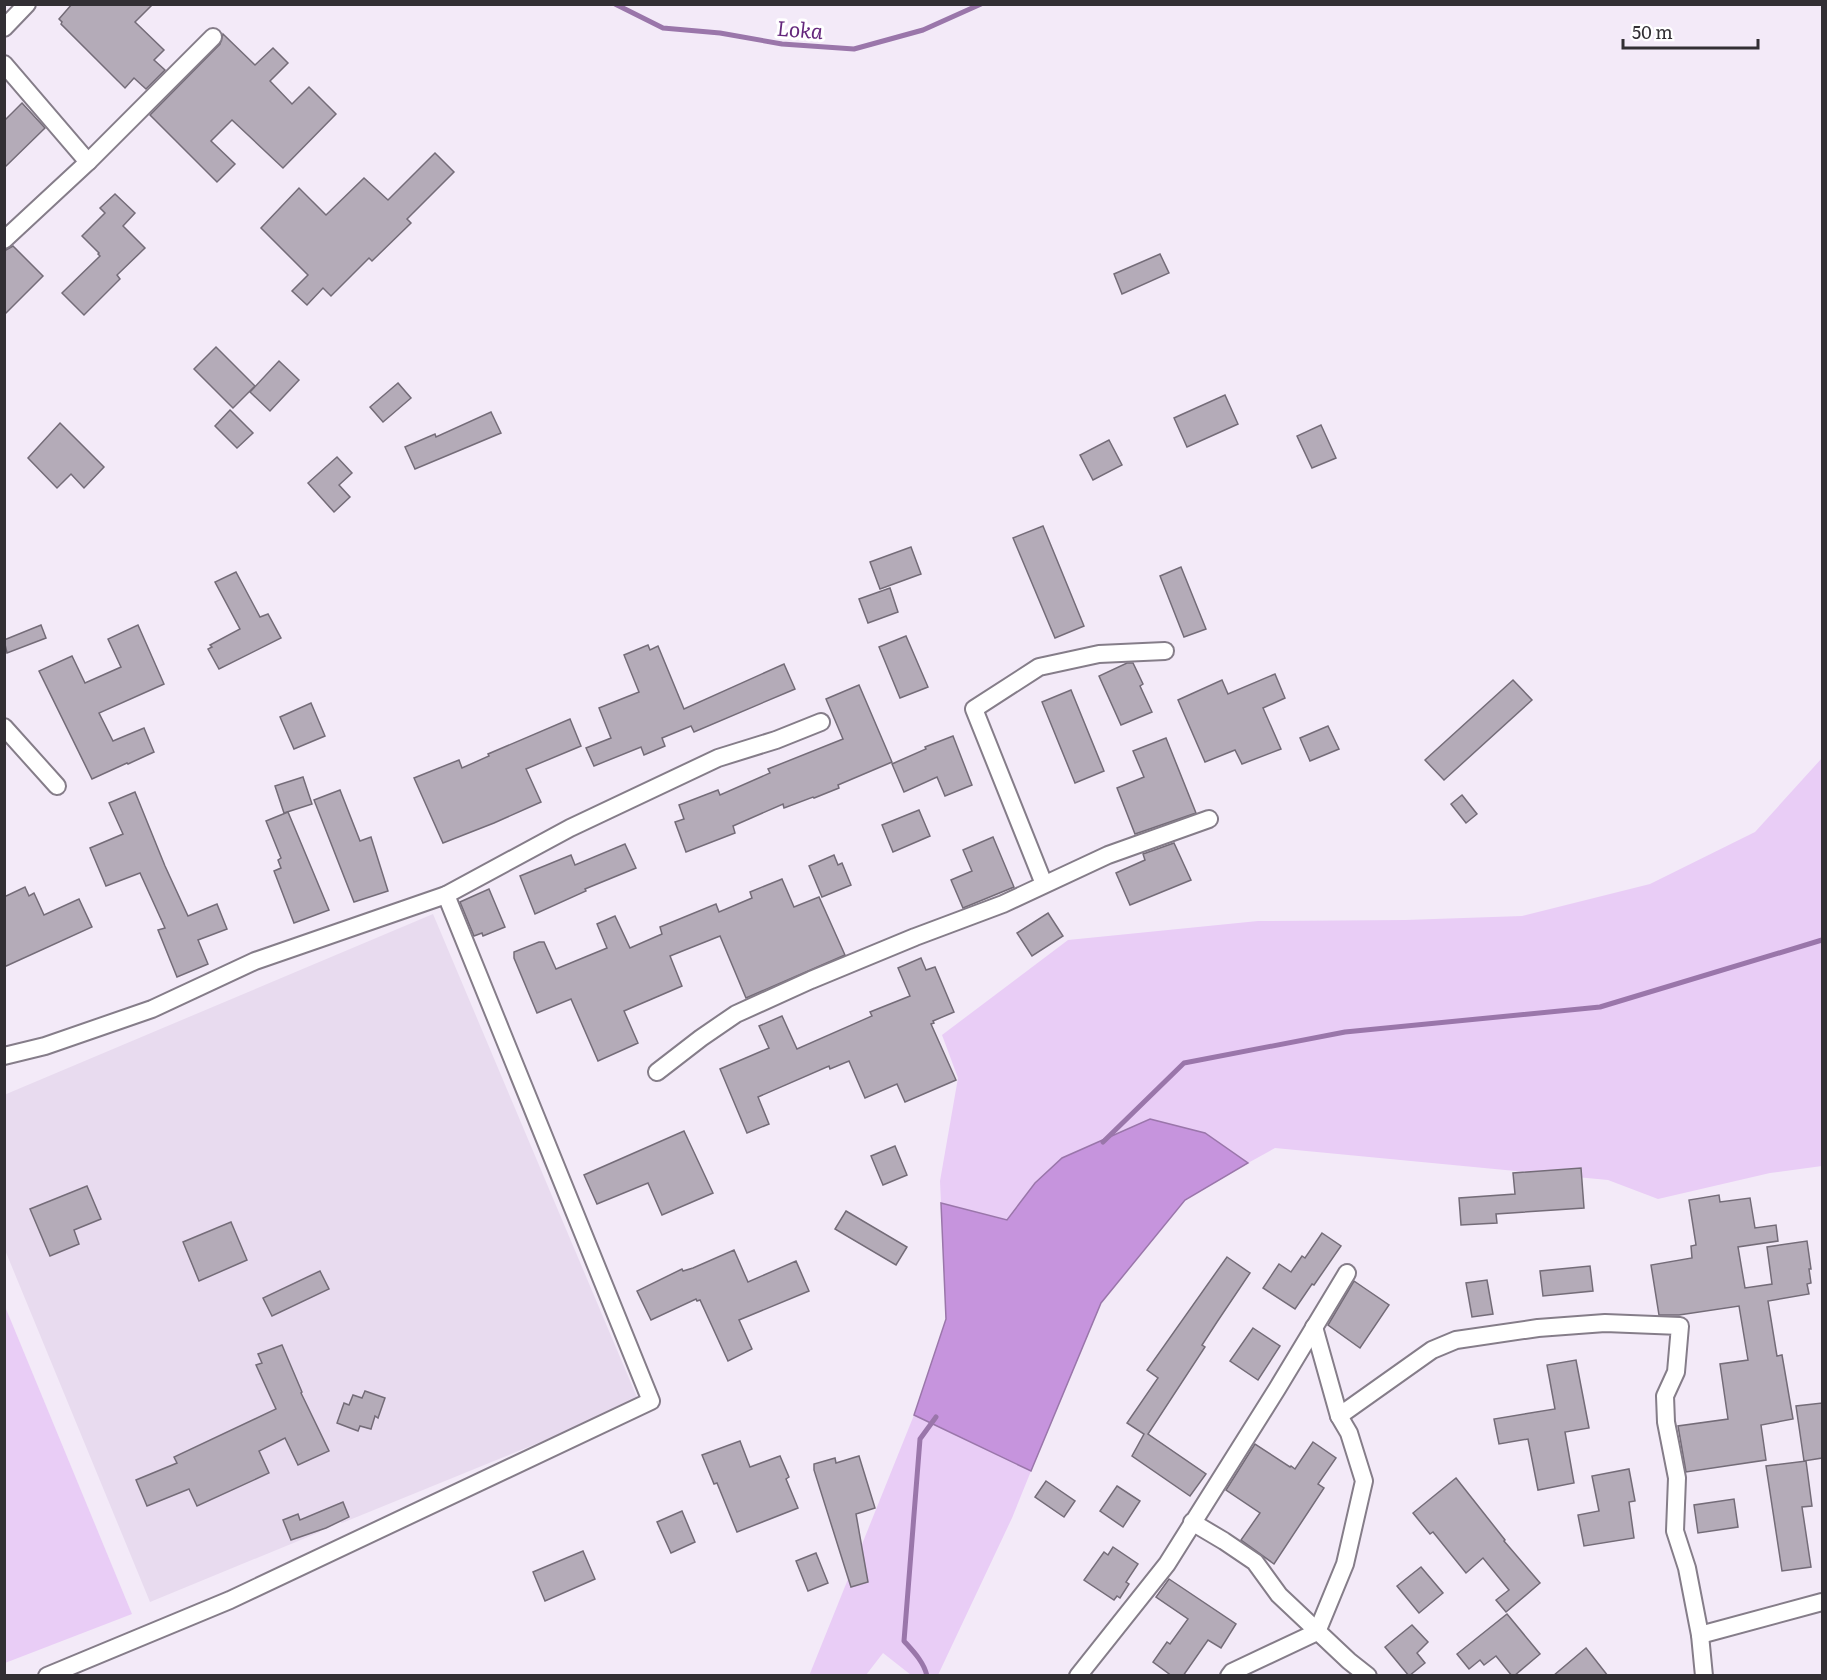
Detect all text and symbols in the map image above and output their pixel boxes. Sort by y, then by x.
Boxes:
water label: Loka [776,11,824,45]
scale bar [1623,12,1758,50]
text: 50 m [1632,18,1673,45]

